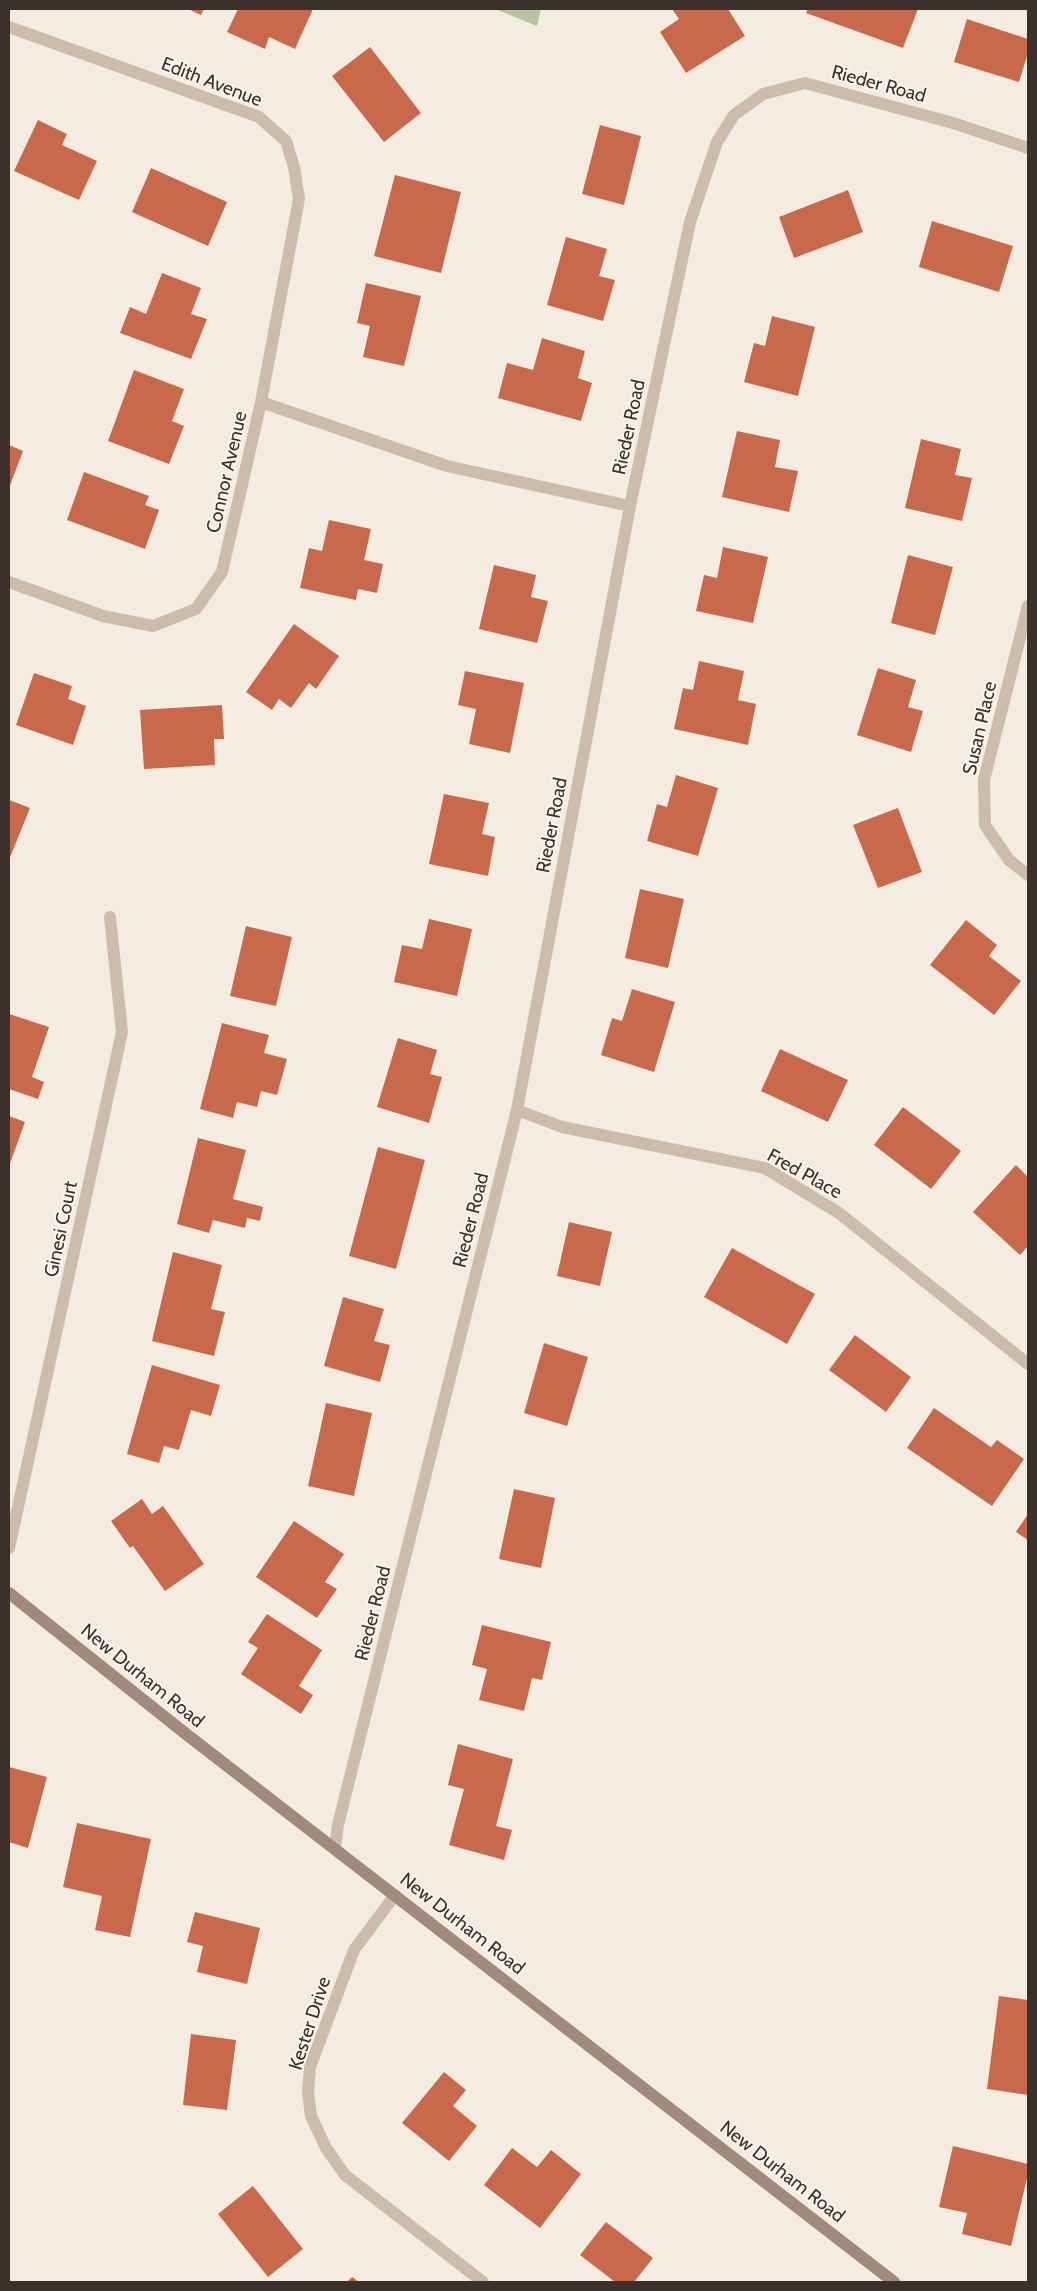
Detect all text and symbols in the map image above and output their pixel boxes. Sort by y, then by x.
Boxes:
street label: Edith Avenue [158,52,266,111]
street label: Rieder Road [829,60,929,107]
street label: Rieder Road [607,377,650,477]
street label: Connor Avenue [201,409,252,535]
street label: Susan Place [958,679,1001,777]
street label: Rieder Road [531,775,572,875]
street label: Fred Place [763,1144,846,1203]
street label: Rieder Road [448,1170,493,1270]
street label: Ginesi Court [39,1178,82,1279]
street label: Rieder Road [350,1563,395,1663]
street label: New Durham Road [76,1619,209,1732]
street label: New Durham Road [396,1868,530,1979]
street label: Kester Drive [284,1973,335,2073]
street label: New Durham Road [716,2116,850,2227]

